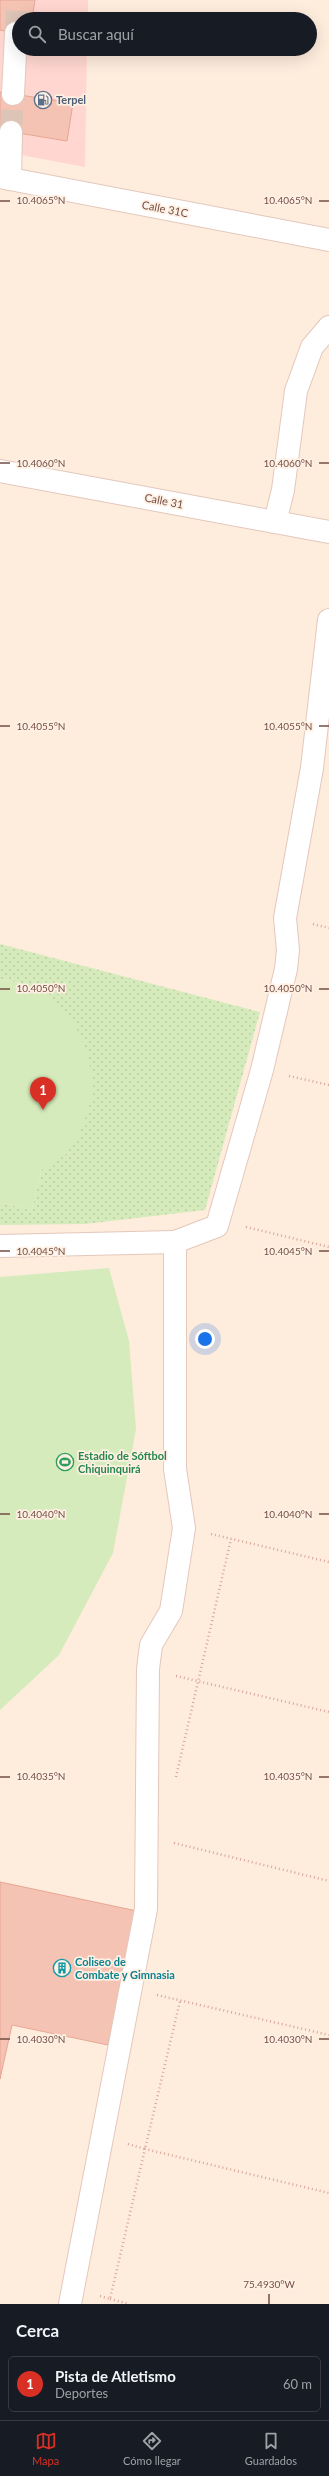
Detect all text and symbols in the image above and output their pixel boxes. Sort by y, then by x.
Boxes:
search box [12,12,317,56]
icon: search [26,23,48,45]
text: Buscar aquí [58,25,134,43]
fuel station icon: Terpel [33,90,53,110]
place label: Terpel [56,93,86,106]
text: 10.4065°N [17,194,65,206]
text: 10.4065°N [264,194,312,206]
street label: Calle 31C [141,198,190,219]
text: 10.4060°N [17,457,65,469]
text: 10.4060°N [264,457,312,469]
street label: Calle 31 [144,490,185,511]
text: 10.4055°N [17,720,65,732]
text: 10.4055°N [264,720,312,732]
text: 10.4050°N [17,982,65,994]
text: 10.4050°N [264,982,312,994]
pin: 1 [30,1077,56,1110]
text: 10.4045°N [17,1245,65,1257]
text: 10.4045°N [264,1245,312,1257]
your location [195,1329,215,1349]
place label: Estadio de Sóftbol Chiquinquirá [78,1449,167,1475]
sports icon: Estadio de Sóftbol Chiquinquirá [55,1452,75,1472]
text: 10.4040°N [17,1508,65,1520]
text: 10.4040°N [264,1508,312,1520]
text: 10.4035°N [17,1770,65,1782]
text: 10.4035°N [264,1770,312,1782]
place label: Coliseo de Combate y Gimnasia [75,1955,175,1981]
building icon: Coliseo de Combate y Gimnasia [52,1958,72,1978]
text: 10.4030°N [17,2033,65,2045]
text: 10.4030°N [264,2033,312,2045]
text: 75.4930°W [243,2278,295,2290]
text: Cerca [16,2320,59,2341]
text: Pista de Atletismo [55,2367,176,2385]
text: 1 [26,2376,34,2392]
text: 60 m [283,2376,312,2392]
text: Deportes [55,2385,108,2401]
tab: Mapa [32,2430,59,2467]
tab: Cómo llegar [123,2430,181,2467]
tab: Guardados [245,2430,297,2467]

